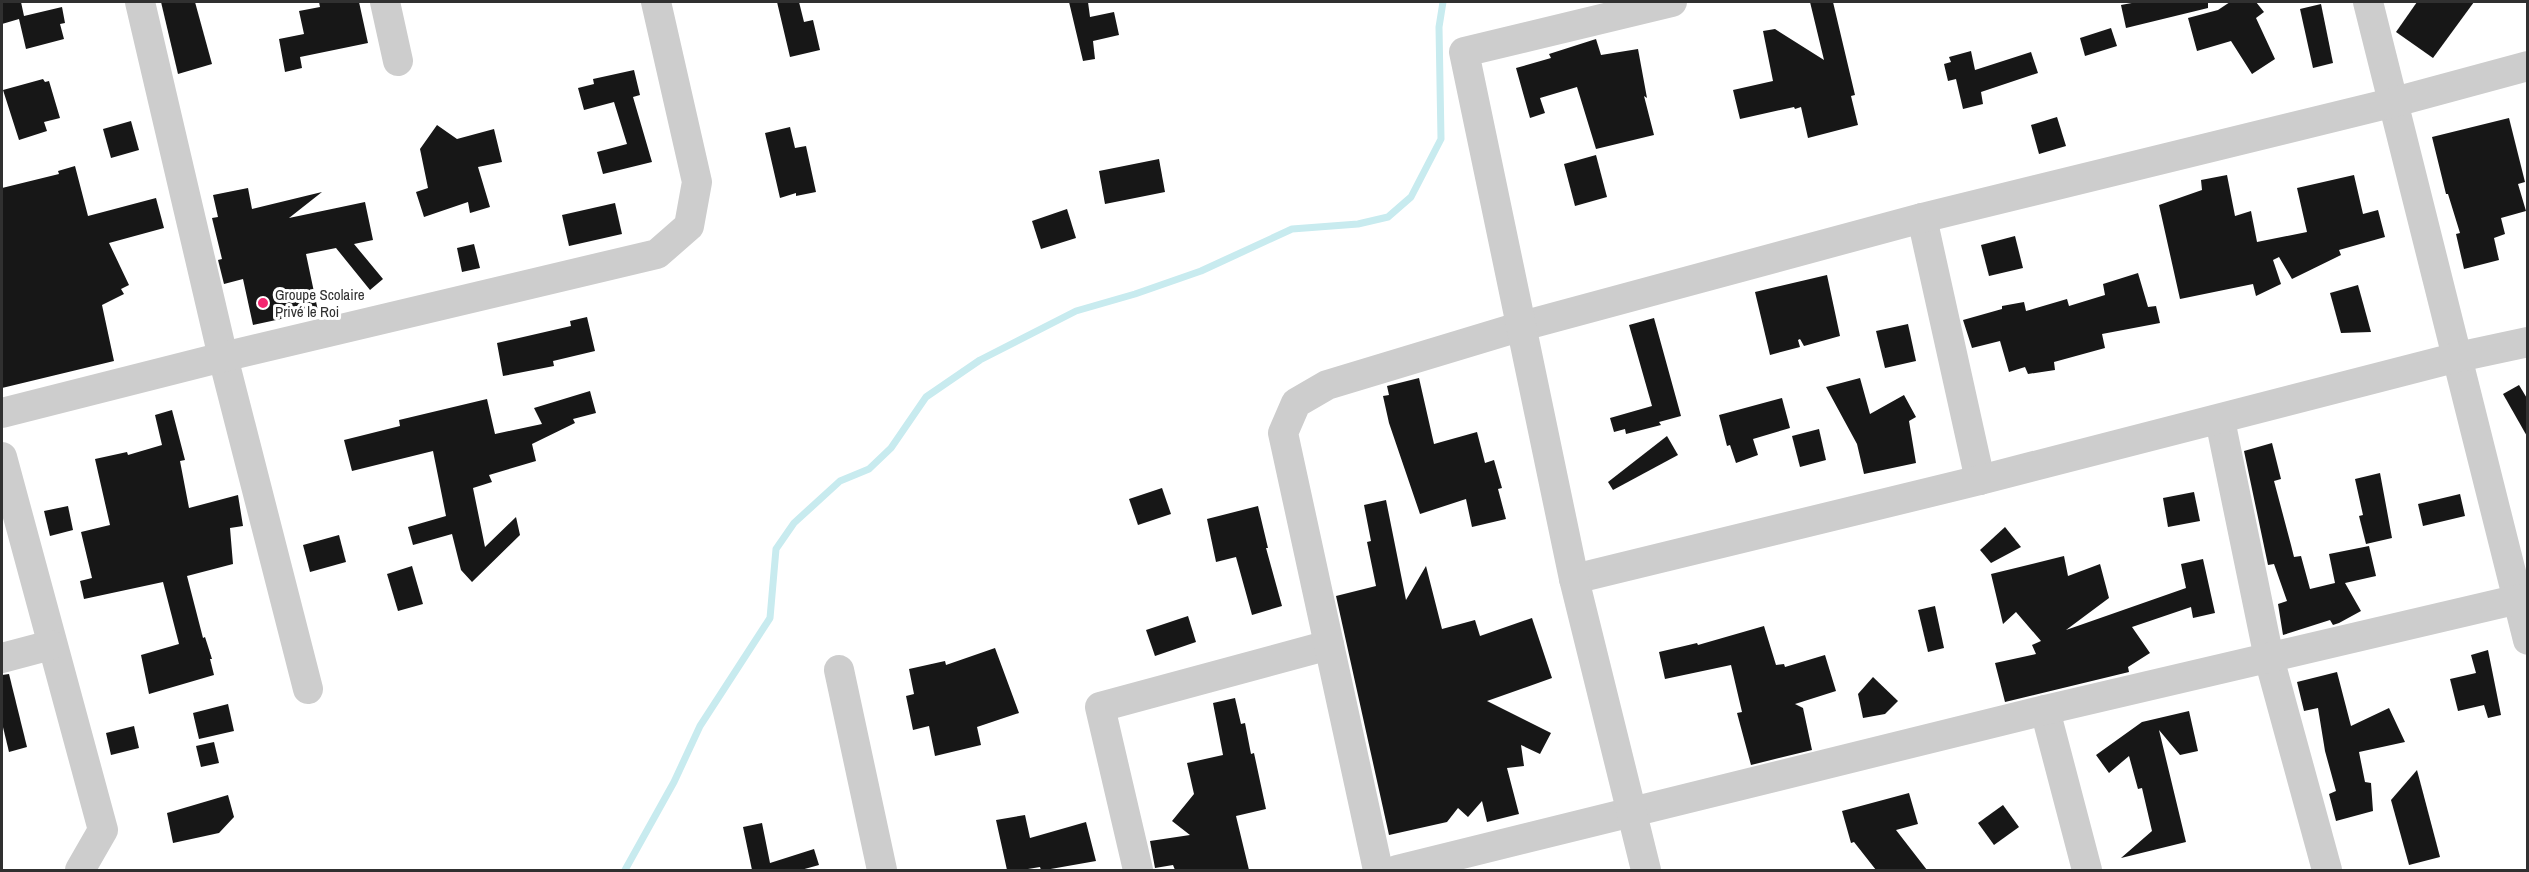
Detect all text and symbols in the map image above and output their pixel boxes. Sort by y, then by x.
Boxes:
place label: Groupe Scolaire Privé le Roi [275,284,365,322]
marker: Groupe Scolaire Privé le Roi [256,296,270,310]

